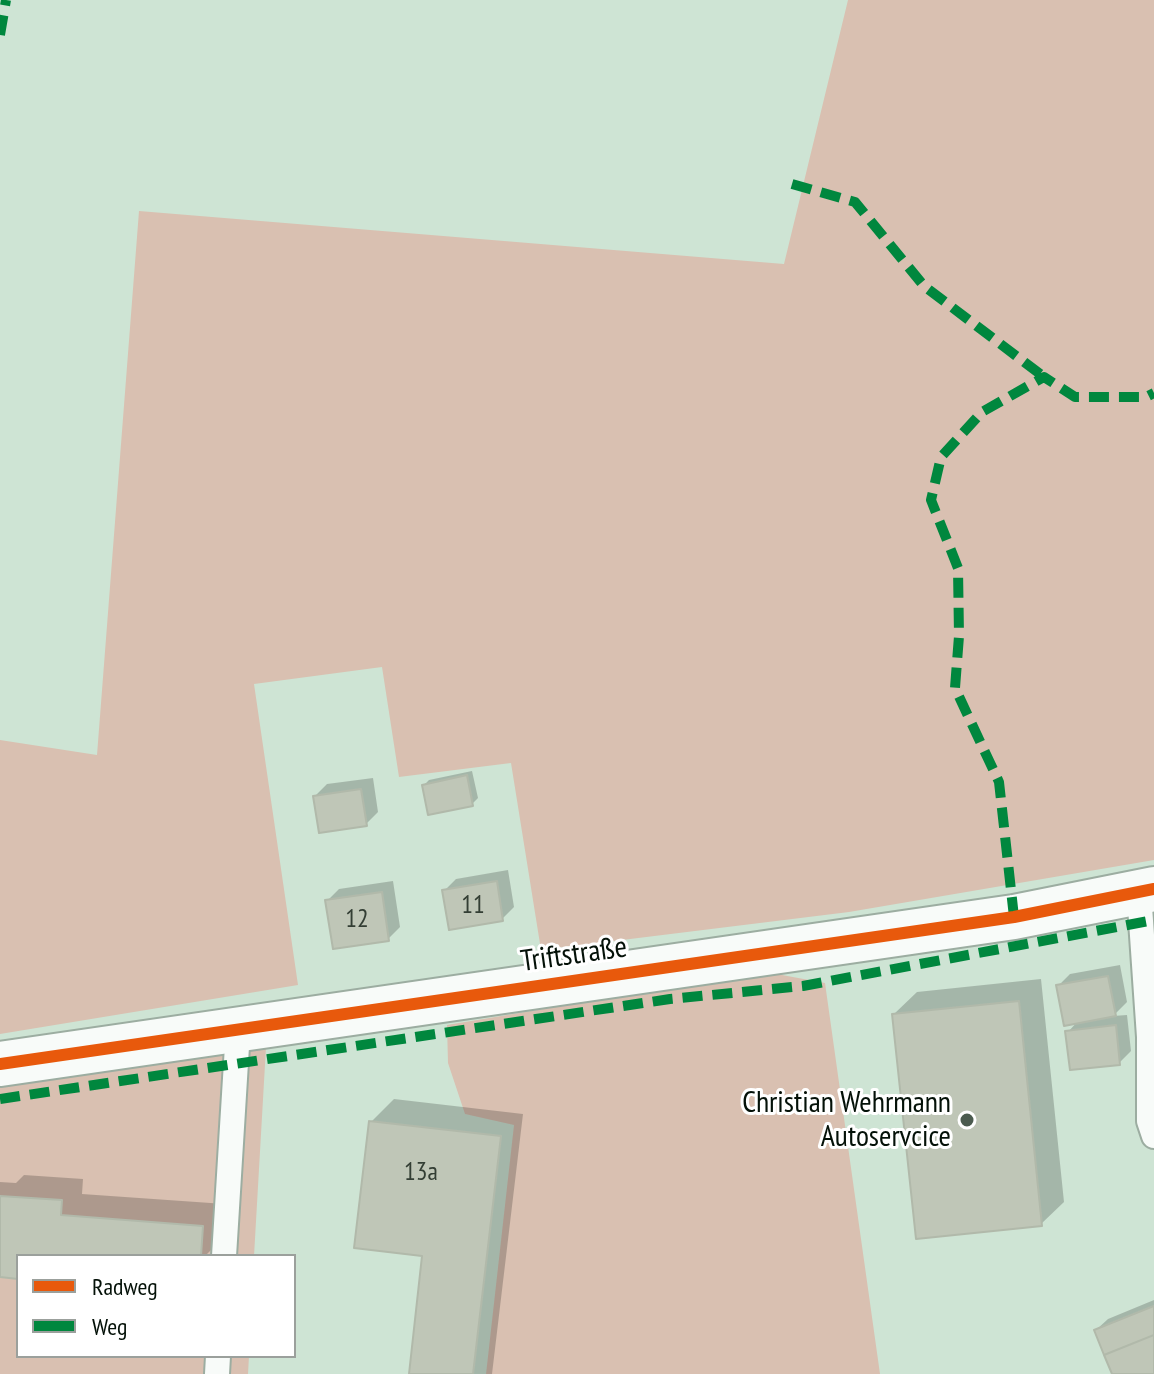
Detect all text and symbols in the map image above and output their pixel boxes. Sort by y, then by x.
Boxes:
house number: 11 [461,890,485,922]
house number: 12 [345,904,369,936]
street label: Triftstraße [519,930,629,980]
place label: Christian Wehrmann Autoservcice [742,1085,951,1156]
marker: Christian Wehrmann Autoservcice [958,1111,976,1129]
house number: 13a [404,1157,438,1189]
legend [16,1254,296,1358]
text: Radweg [92,1271,158,1302]
text: Weg [92,1311,127,1342]

